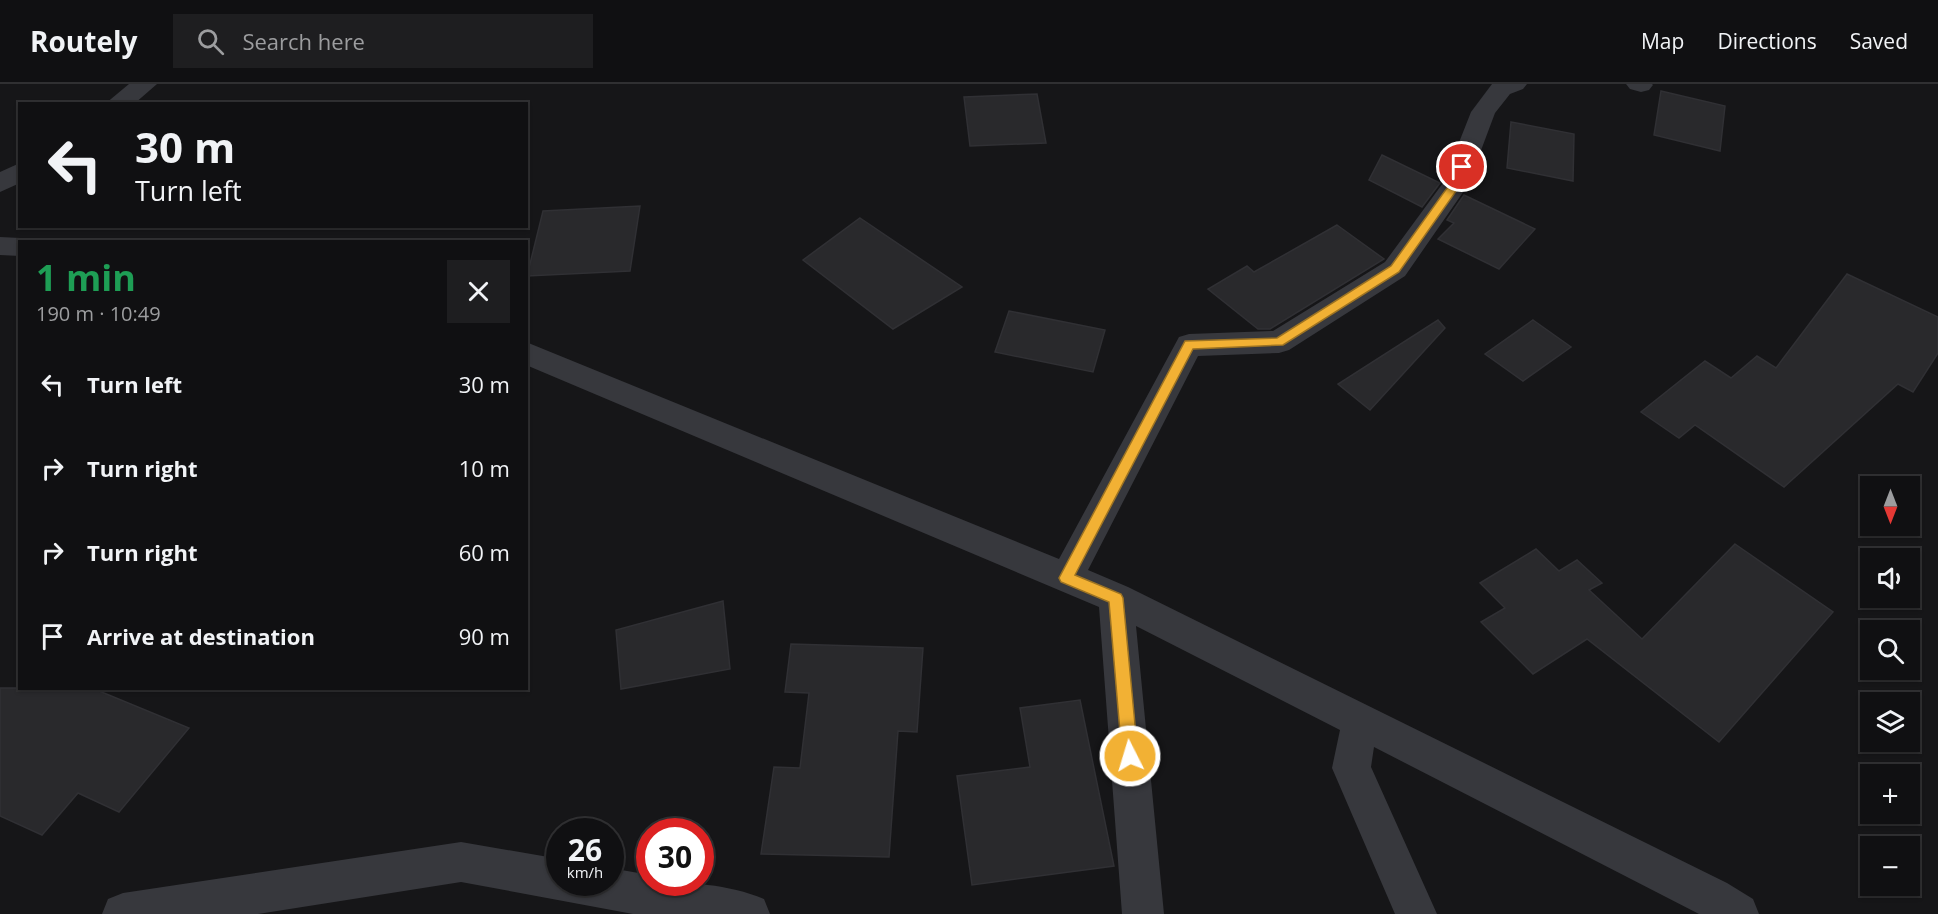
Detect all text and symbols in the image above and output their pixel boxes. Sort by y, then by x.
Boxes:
search box [173,14,593,68]
text: Routely [30,22,137,60]
icon: search [194,25,227,58]
text: Search here [242,26,365,56]
text: Map [1641,27,1684,55]
text: Directions [1717,27,1817,55]
text: Saved [1850,27,1908,55]
text: 30 m [135,118,235,175]
icon: left [36,126,114,204]
pin [1436,141,1487,192]
icon: arrive [1445,150,1478,183]
text: Turn left [135,172,242,209]
text: 1 min [36,253,136,302]
button: close [447,260,510,323]
text: 190 m · 10:49 [36,300,161,327]
icon: left [36,368,69,401]
text: Turn left [87,369,182,399]
text: 30 m [459,369,510,399]
icon: right [36,452,69,485]
text: Turn right [87,453,198,483]
text: 10 m [459,453,510,483]
north arrow [1860,476,1920,536]
map controls [1860,476,1920,896]
icon: right [36,536,69,569]
text: Turn right [87,537,198,567]
text: 60 m [459,537,510,567]
button: sound [1860,548,1920,608]
icon: arrive [36,620,69,653]
button: search [1860,620,1920,680]
text: Arrive at destination [87,621,315,651]
text: 90 m [459,621,510,651]
button: layers [1860,692,1920,752]
position arrow [1098,724,1162,788]
button: + [1860,764,1920,824]
speed limit sign: 30 [636,818,714,896]
text: 26 [568,829,602,870]
button: − [1860,836,1920,896]
text: km/h [567,862,603,882]

